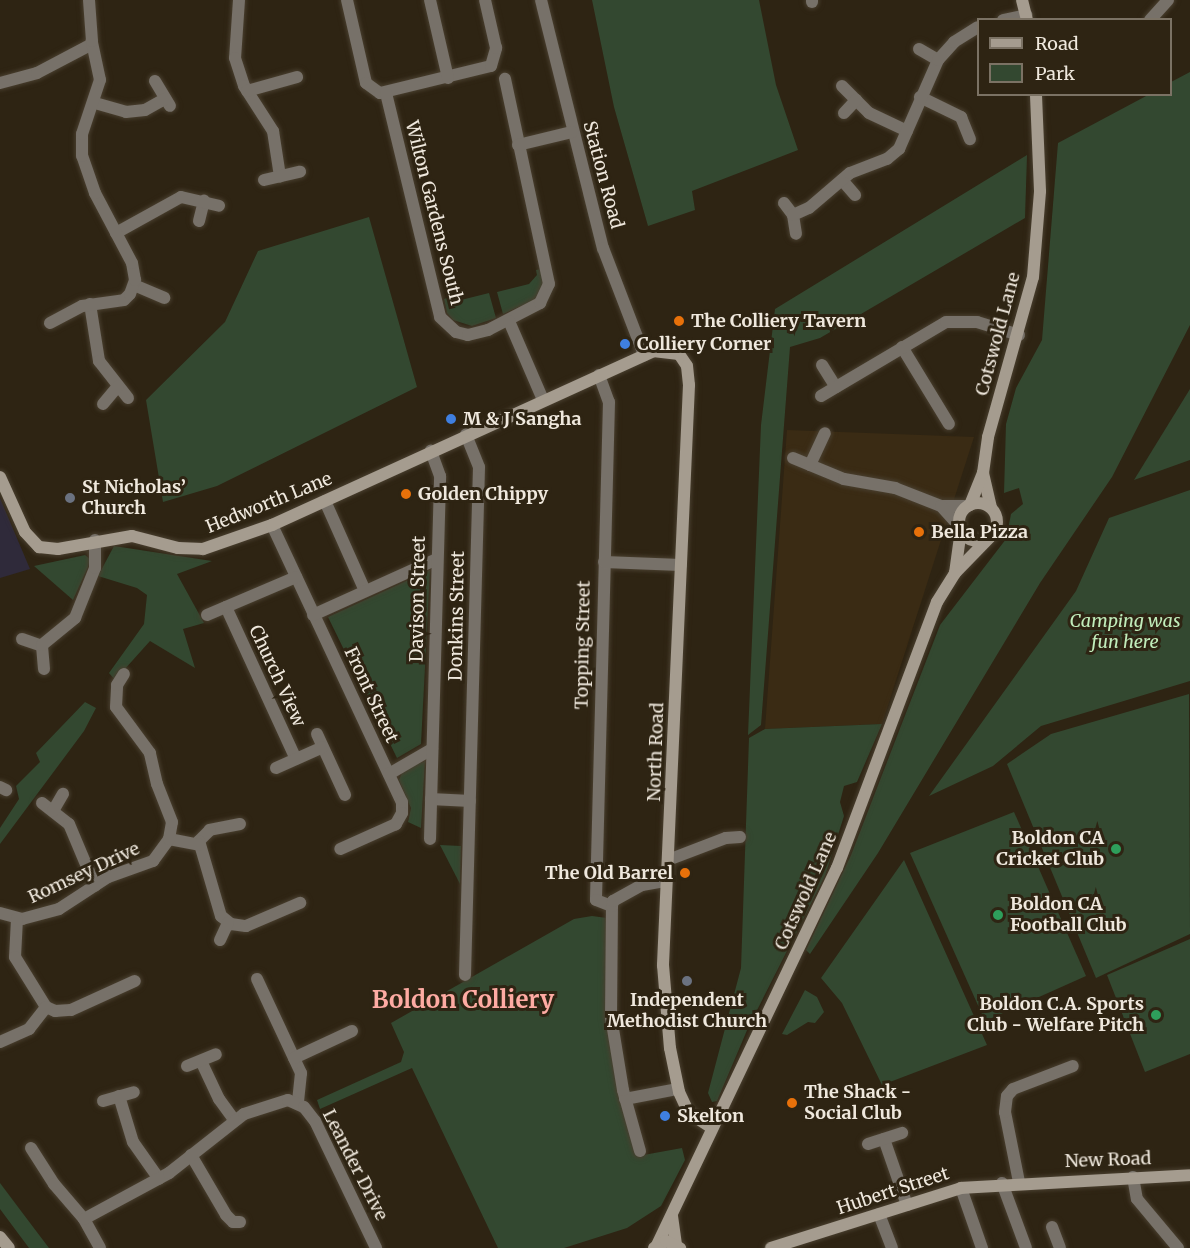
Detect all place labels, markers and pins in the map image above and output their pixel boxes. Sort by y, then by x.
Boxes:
place label: The Colliery Tavern [691,310,866,332]
marker: The Colliery Tavern [672,314,686,328]
place label: Colliery Corner [637,333,771,355]
marker: Colliery Corner [618,337,632,351]
place label: M & J Sangha [463,408,581,430]
marker: M & J Sangha [444,412,458,426]
place label: St Nicholas’ Church [82,477,186,520]
place label: Golden Chippy [418,483,548,505]
marker: Golden Chippy [399,487,413,501]
marker: St Nicholas’ Church [63,491,77,505]
place label: Bella Pizza [931,521,1028,543]
marker: Bella Pizza [912,525,926,539]
place label: Boldon CA Cricket Club [996,828,1104,870]
marker: Boldon CA Cricket Club [1109,842,1123,856]
place label: The Old Barrel [545,862,673,884]
marker: The Old Barrel [678,866,692,880]
place label: Boldon CA Football Club [1010,894,1127,936]
marker: Boldon CA Football Club [991,908,1005,922]
marker: Independent Methodist Church [680,974,694,988]
place label: Independent Methodist Church [607,990,767,1032]
place label: Boldon C.A. Sports Club - Welfare Pitch [967,994,1144,1036]
marker: Boldon C.A. Sports Club - Welfare Pitch [1149,1008,1163,1022]
place label: The Shack - Social Club [804,1082,911,1124]
marker: The Shack - Social Club [785,1096,799,1110]
place label: Skelton [677,1105,744,1127]
marker: Skelton [658,1109,672,1123]

